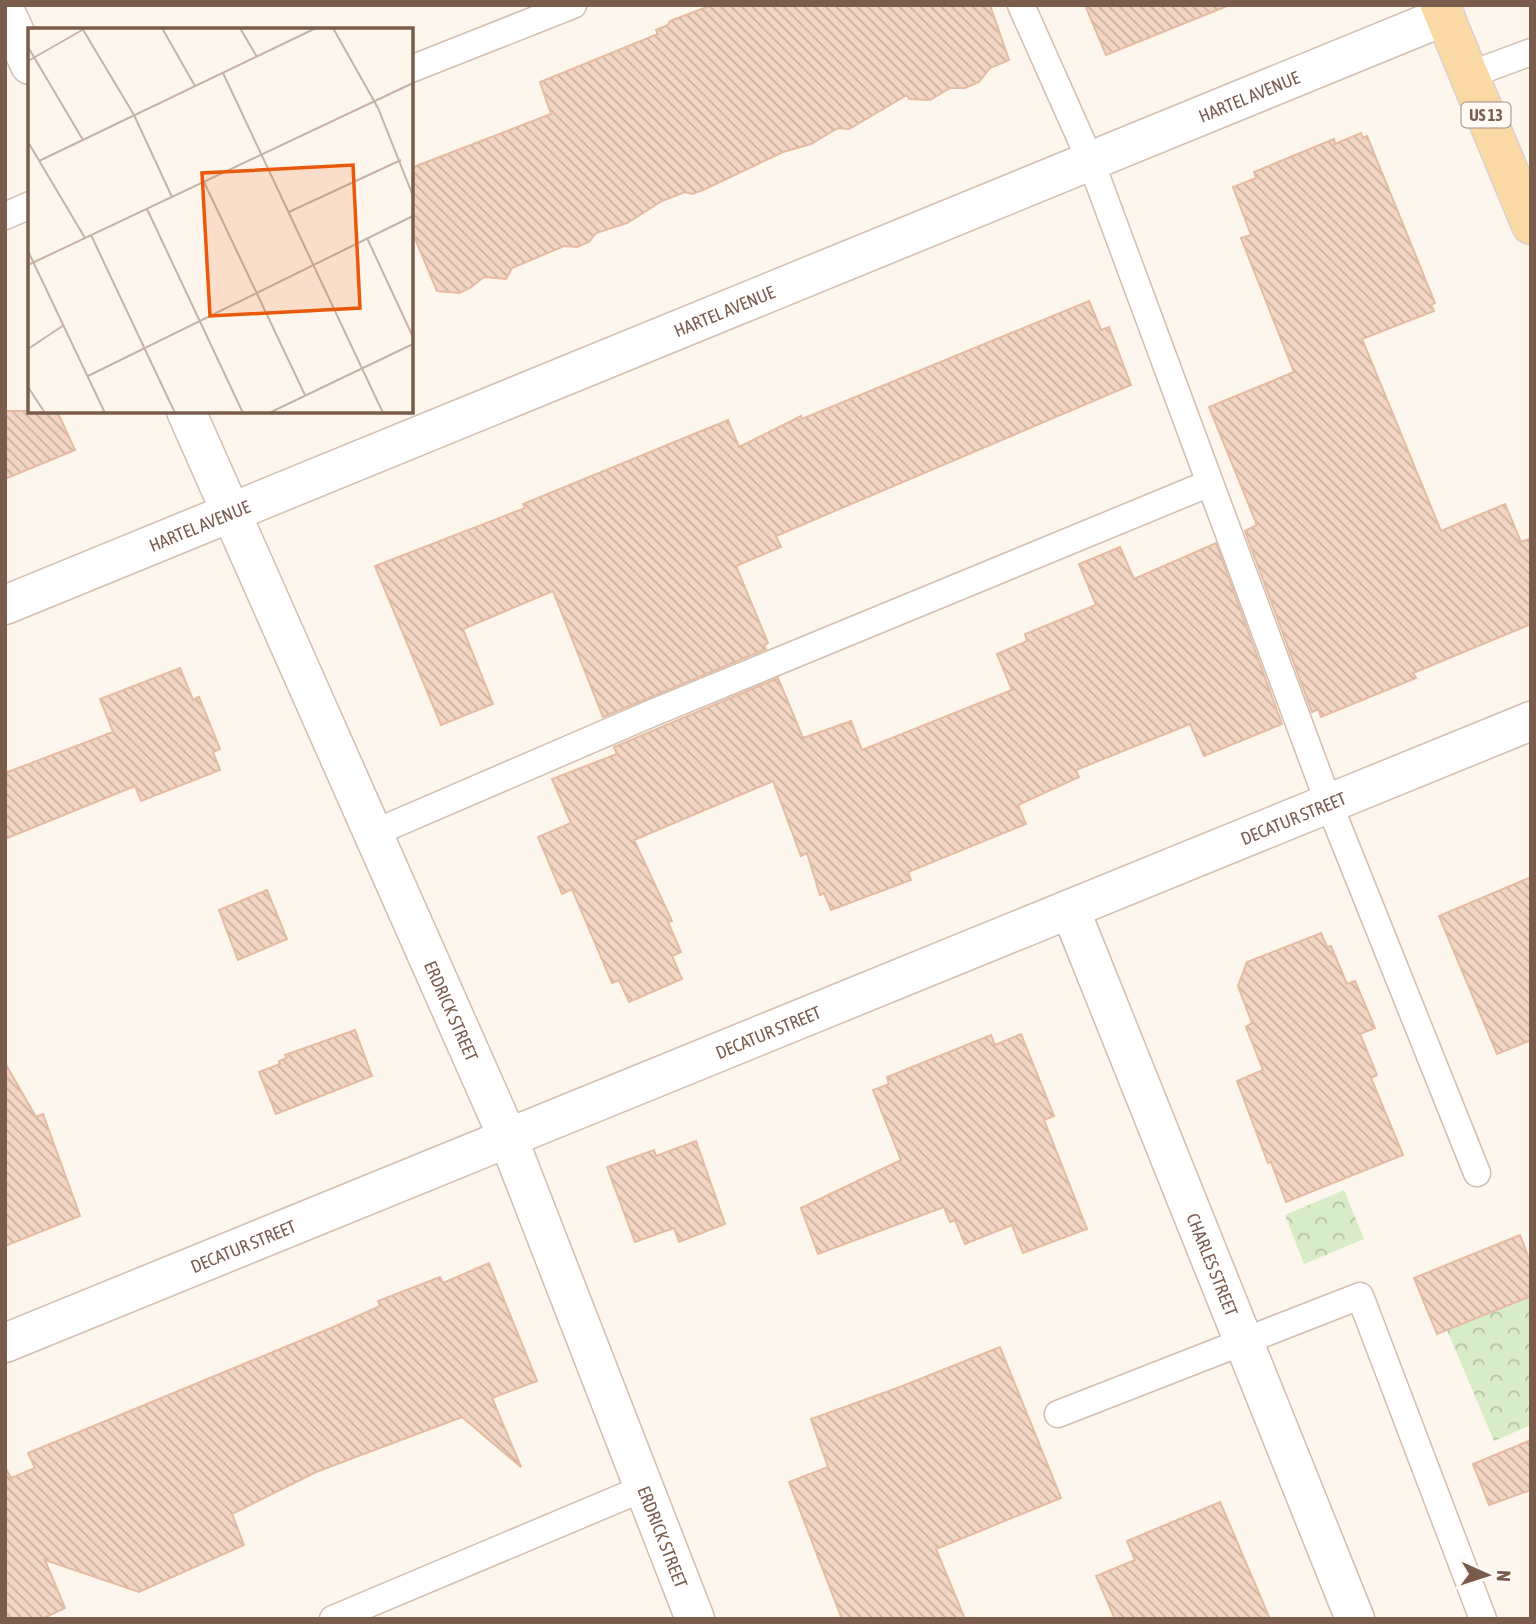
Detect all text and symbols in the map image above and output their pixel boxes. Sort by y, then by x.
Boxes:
inset map [28,28,413,413]
street label: HARTEL AVENUE [1195,66,1303,126]
road number: US 13 [1462,102,1510,127]
street label: HARTEL AVENUE [671,281,778,341]
street label: HARTEL AVENUE [146,495,253,556]
street label: DECATUR STREET [1237,787,1349,849]
street label: ERDRICK STREET [420,957,483,1064]
street label: DECATUR STREET [712,1001,824,1063]
street label: CHARLES STREET [1183,1210,1243,1319]
street label: DECATUR STREET [187,1215,299,1277]
street label: ERDRICK STREET [634,1483,692,1591]
north arrow [1452,1540,1522,1610]
text: N [1493,1570,1515,1582]

